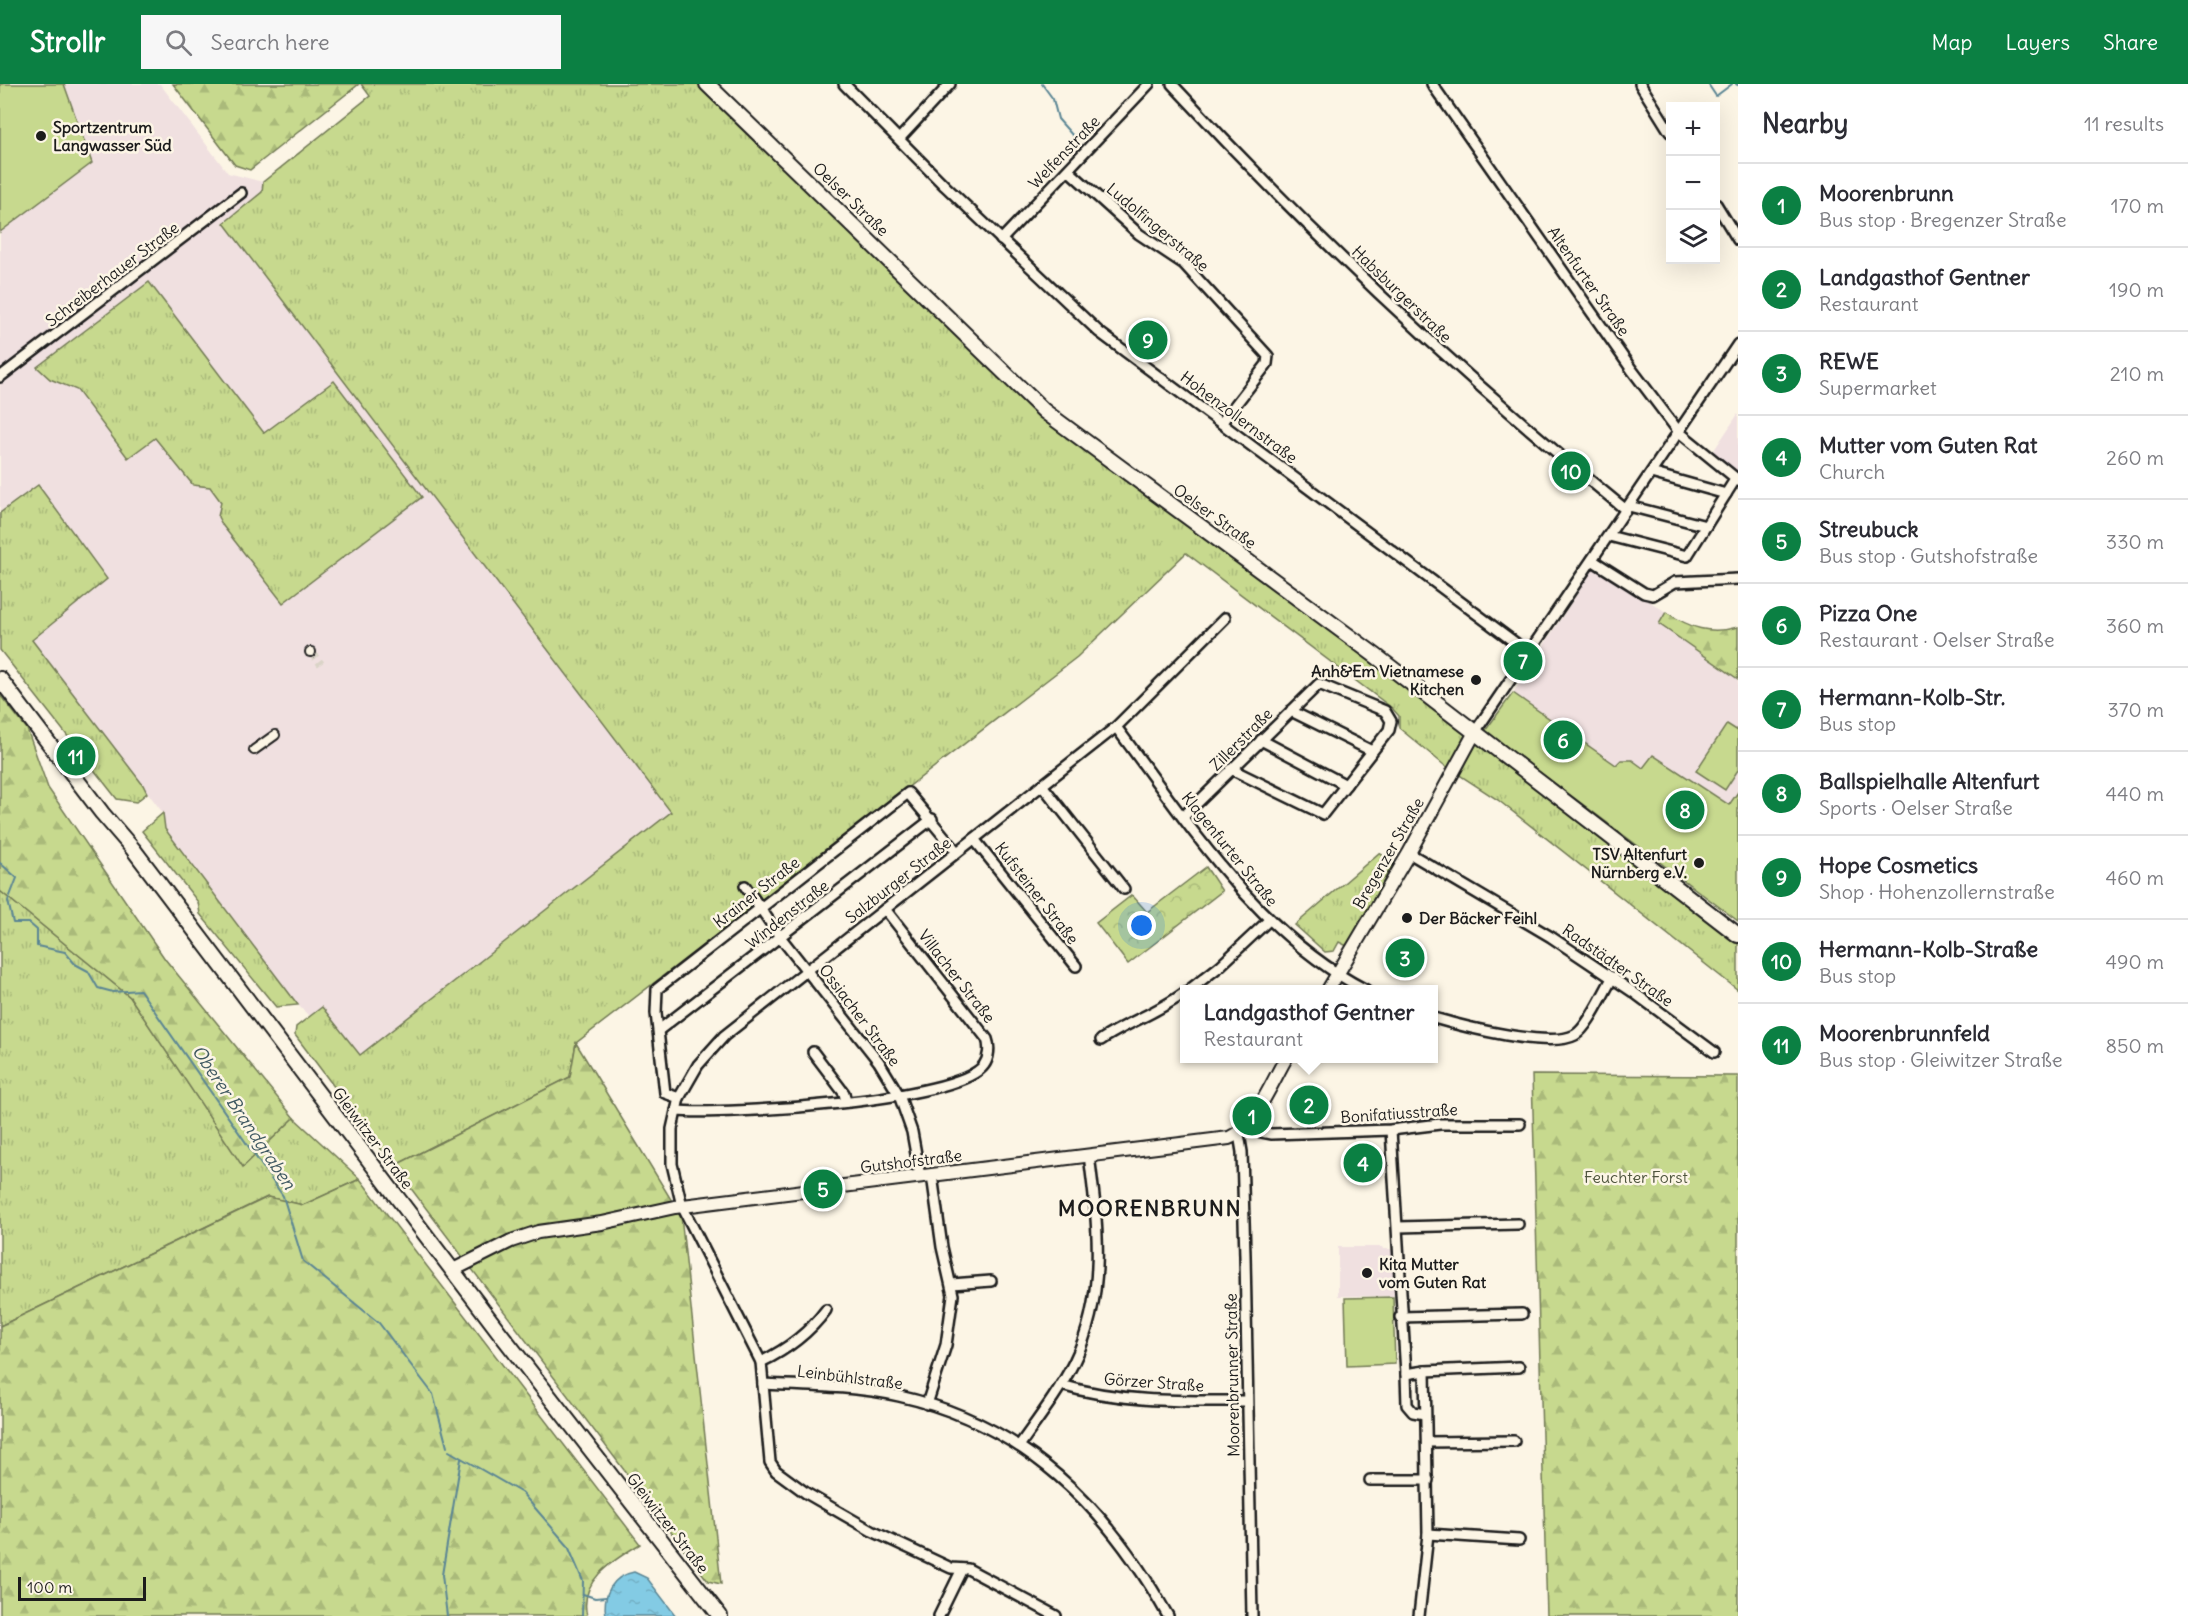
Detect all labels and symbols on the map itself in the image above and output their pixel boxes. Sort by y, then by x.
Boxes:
street label: Welfenstraße [1024,111,1104,193]
place label: Sportzentrum Langwasser Süd [53,117,172,156]
marker: Sportzentrum Langwasser Süd [34,129,48,143]
street label: Oelser Straße [809,158,893,240]
street label: Ludolfingerstraße [1103,178,1213,276]
street label: Schreiberhauer Straße [41,217,183,331]
street label: Altenfurter Straße [1544,222,1634,340]
street label: Habsburgerstraße [1348,241,1456,347]
pin: 9 [1128,318,1168,362]
street label: Hohenzollernstraße [1177,367,1301,467]
pin: 10 [1552,448,1590,494]
street label: Oelser Straße [1170,479,1260,553]
pin: 7 [1504,638,1543,684]
place label: Anh&Em Vietnamese Kitchen [1311,661,1464,699]
marker: Anh&Em Vietnamese Kitchen [1469,673,1483,687]
street label: Zillerstraße [1205,703,1277,775]
pin: 6 [1544,718,1582,762]
pin: 11 [56,734,96,778]
street label: Klagenfurter Straße [1178,788,1282,910]
pin: 8 [1666,788,1704,832]
street label: Bregenzer Straße [1348,794,1428,912]
street label: Salzburger Straße [841,833,955,927]
street label: Kufsteiner Straße [991,838,1083,948]
place label: TSV Altenfurt Nürnberg e.V. [1591,844,1688,883]
street label: Krainer Straße [709,852,803,932]
marker: TSV Altenfurt Nürnberg e.V. [1692,856,1706,870]
street label: Windenstraße [741,875,833,953]
place label: Der Bäcker Feihl [1419,908,1537,928]
your location [1127,911,1156,940]
marker: Der Bäcker Feihl [1400,911,1414,925]
street label: Radstädter Straße [1559,919,1677,1011]
street label: Villacher Straße [914,925,1000,1027]
pin: 3 [1386,936,1424,980]
street label: Ossiacher Straße [815,960,905,1070]
water label: Oberer Brandgraben [187,1040,301,1194]
pin: 2 [1290,1082,1328,1128]
street label: Gleiwitzer Straße [328,1083,418,1193]
pin: 1 [1232,1094,1272,1138]
street label: Bonifatiusstraße [1340,1099,1458,1127]
pin: 4 [1344,1140,1382,1186]
street label: Gutshofstraße [859,1145,963,1177]
pin: 5 [804,1166,842,1212]
park label: Feuchter Forst [1584,1167,1689,1187]
district label: MOORENBRUNN [1058,1194,1242,1222]
place label: Kita Mutter vom Guten Rat [1379,1254,1487,1292]
marker: Kita Mutter vom Guten Rat [1360,1266,1374,1280]
street label: Moorenbrunner Straße [1221,1293,1243,1457]
street label: Leinbühlstraße [796,1361,904,1393]
street label: Görzer Straße [1103,1369,1205,1395]
street label: Gleiwitzer Straße [623,1469,713,1577]
scale bar [18,1574,146,1602]

